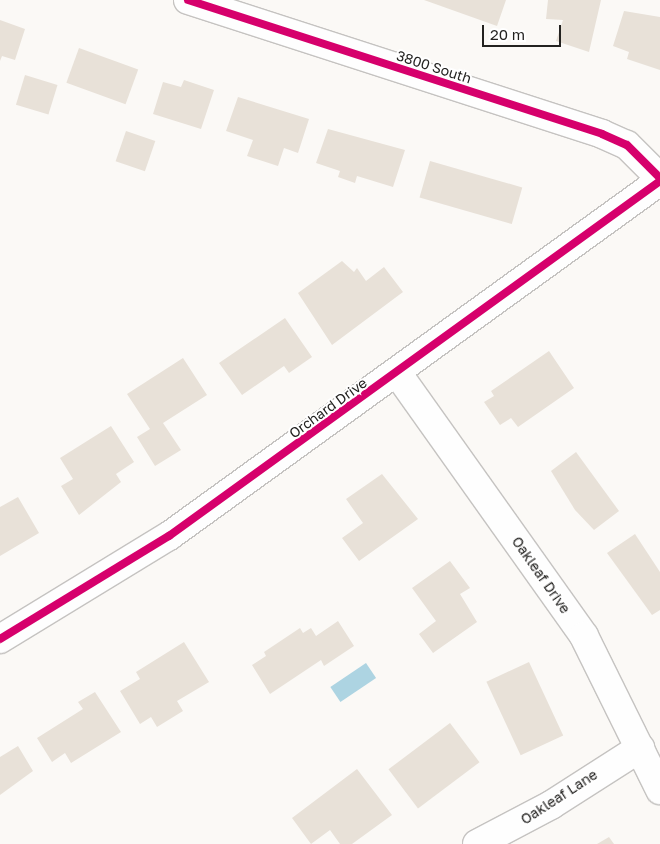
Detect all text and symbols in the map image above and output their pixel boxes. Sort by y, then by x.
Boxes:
scale bar [485,15,564,47]
text: 20 m [490,25,525,43]
street label: 3800 South [394,47,474,87]
street label: Orchard Drive [286,374,370,442]
street label: Oakleaf Drive [508,533,574,617]
street label: Oakleaf Lane [518,766,600,828]

